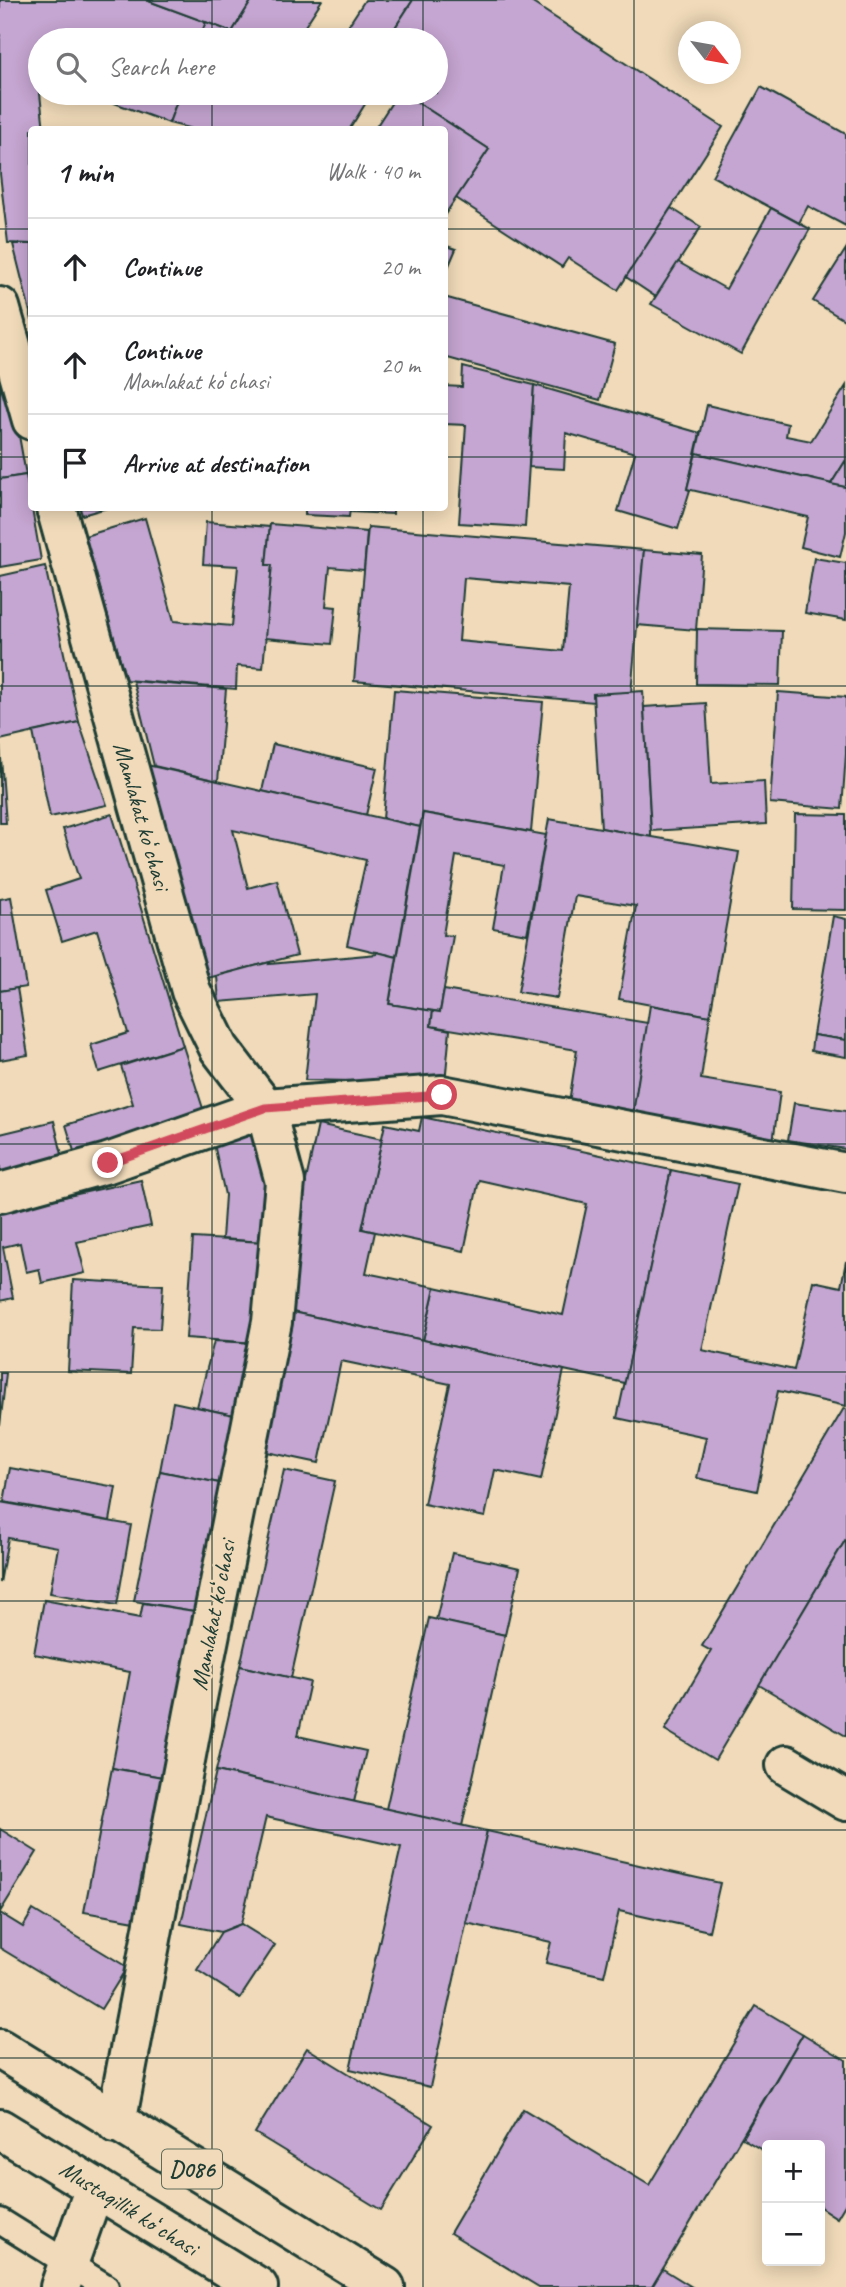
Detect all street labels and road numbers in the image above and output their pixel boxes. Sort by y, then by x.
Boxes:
street label: Mamlakat koʻchasi [107,739,178,896]
street label: Mamlakat koʻchasi [184,1535,243,1693]
road number: D086 [162,2150,222,2188]
street label: Mustaqillik koʻchasi [54,2154,206,2264]

